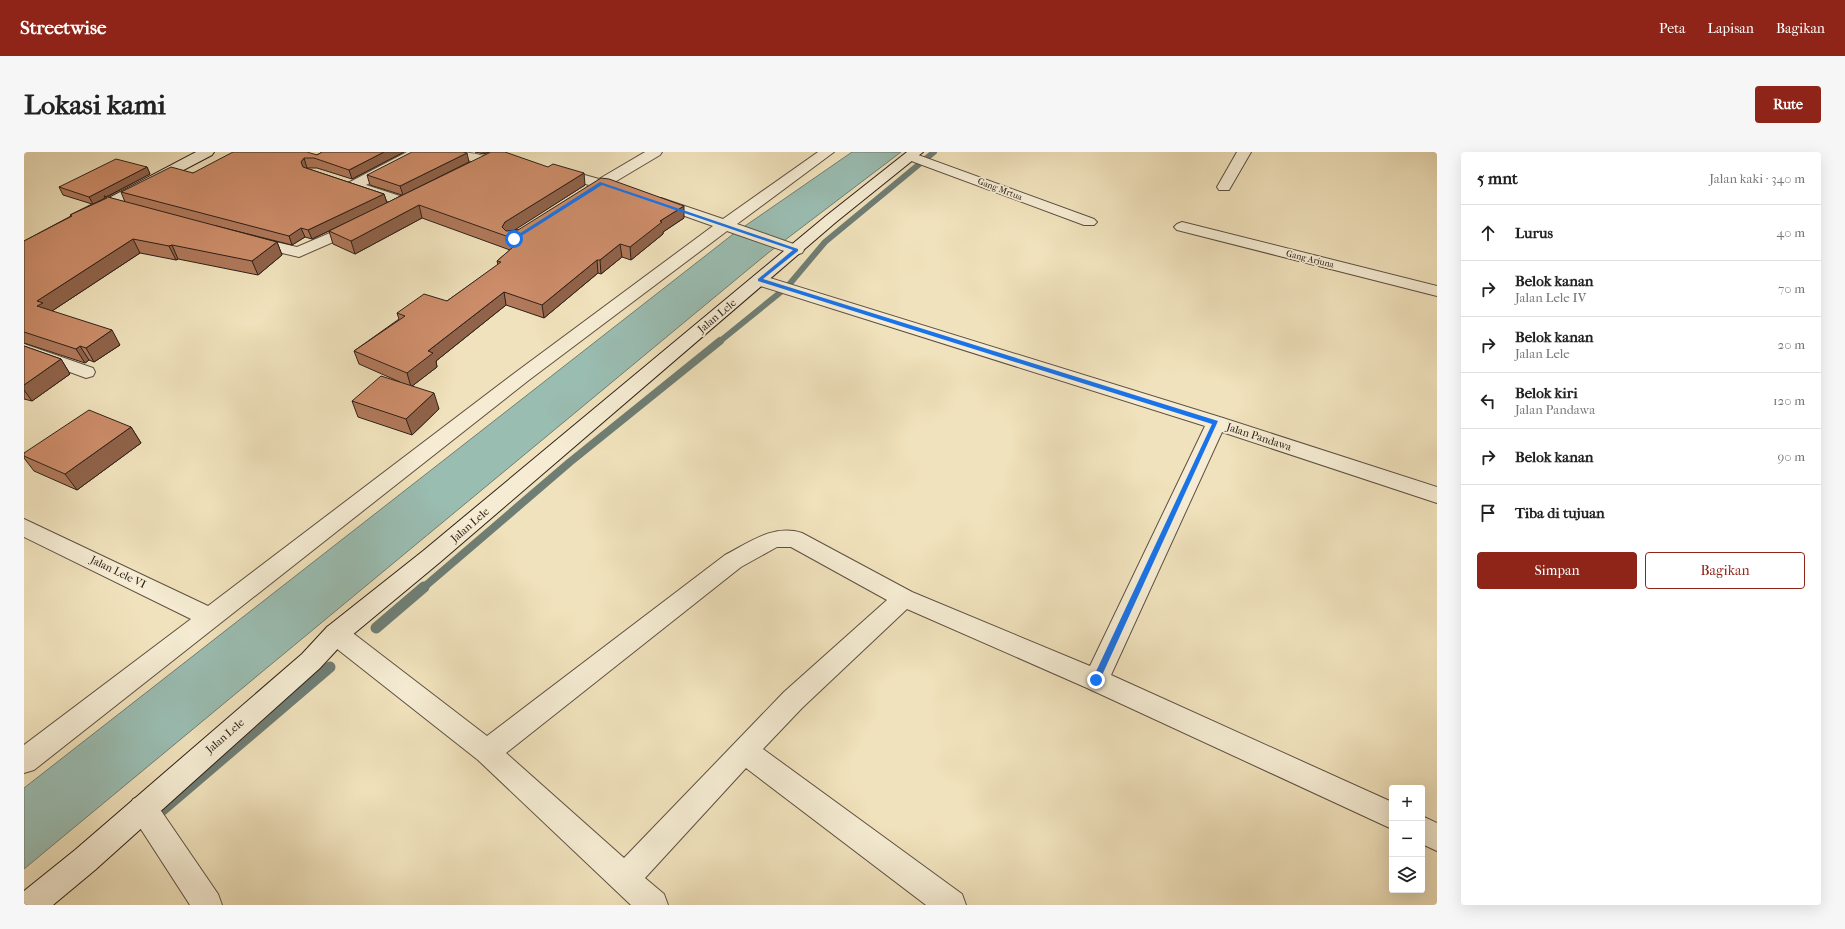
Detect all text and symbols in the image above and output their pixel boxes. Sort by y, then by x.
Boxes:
text: Streetwise [20,17,106,39]
text: Peta [1659,20,1686,37]
text: Lapisan [1708,20,1754,37]
text: Bagikan [1776,20,1825,37]
button: Rute [1755,86,1821,123]
text: Lokasi kami [24,88,166,121]
text: 5 mnt [1477,168,1518,188]
text: Jalan kaki · 340 m [1709,171,1805,186]
street label: Gang Mrtua [976,176,1025,202]
icon: ahead [1477,222,1499,244]
text: Lurus [1515,224,1553,242]
text: 40 m [1777,225,1805,240]
route start [505,230,523,248]
street label: Gang Arjuna [1285,248,1336,270]
text: Belok kanan [1515,272,1594,290]
icon: right [1477,278,1499,300]
text: 70 m [1778,281,1805,296]
text: Jalan Lele IV [1515,290,1586,305]
street label: Jalan Lele [694,296,739,337]
text: Belok kanan [1515,328,1594,346]
icon: right [1477,334,1499,356]
text: 20 m [1778,337,1805,352]
text: Jalan Lele [1515,346,1570,361]
text: Belok kiri [1515,384,1578,402]
icon: left [1477,390,1499,412]
text: 120 m [1773,393,1805,408]
text: Jalan Pandawa [1515,402,1595,417]
street label: Jalan Pandawa [1224,420,1294,454]
icon: right [1477,446,1499,468]
text: Belok kanan [1515,448,1594,466]
text: 90 m [1777,449,1805,464]
icon: arrive [1477,502,1499,524]
text: Tiba di tujuan [1515,504,1605,522]
street label: Jalan Lele [447,505,492,546]
button: Simpan [1477,552,1637,589]
button: Bagikan [1645,552,1805,589]
street label: Jalan Lele VI [87,553,149,591]
route end [1087,671,1105,689]
street label: Jalan Lele [202,716,247,757]
map controls [1389,785,1425,893]
button: + [1389,785,1425,821]
button: − [1389,821,1425,857]
button: layers [1389,857,1425,893]

